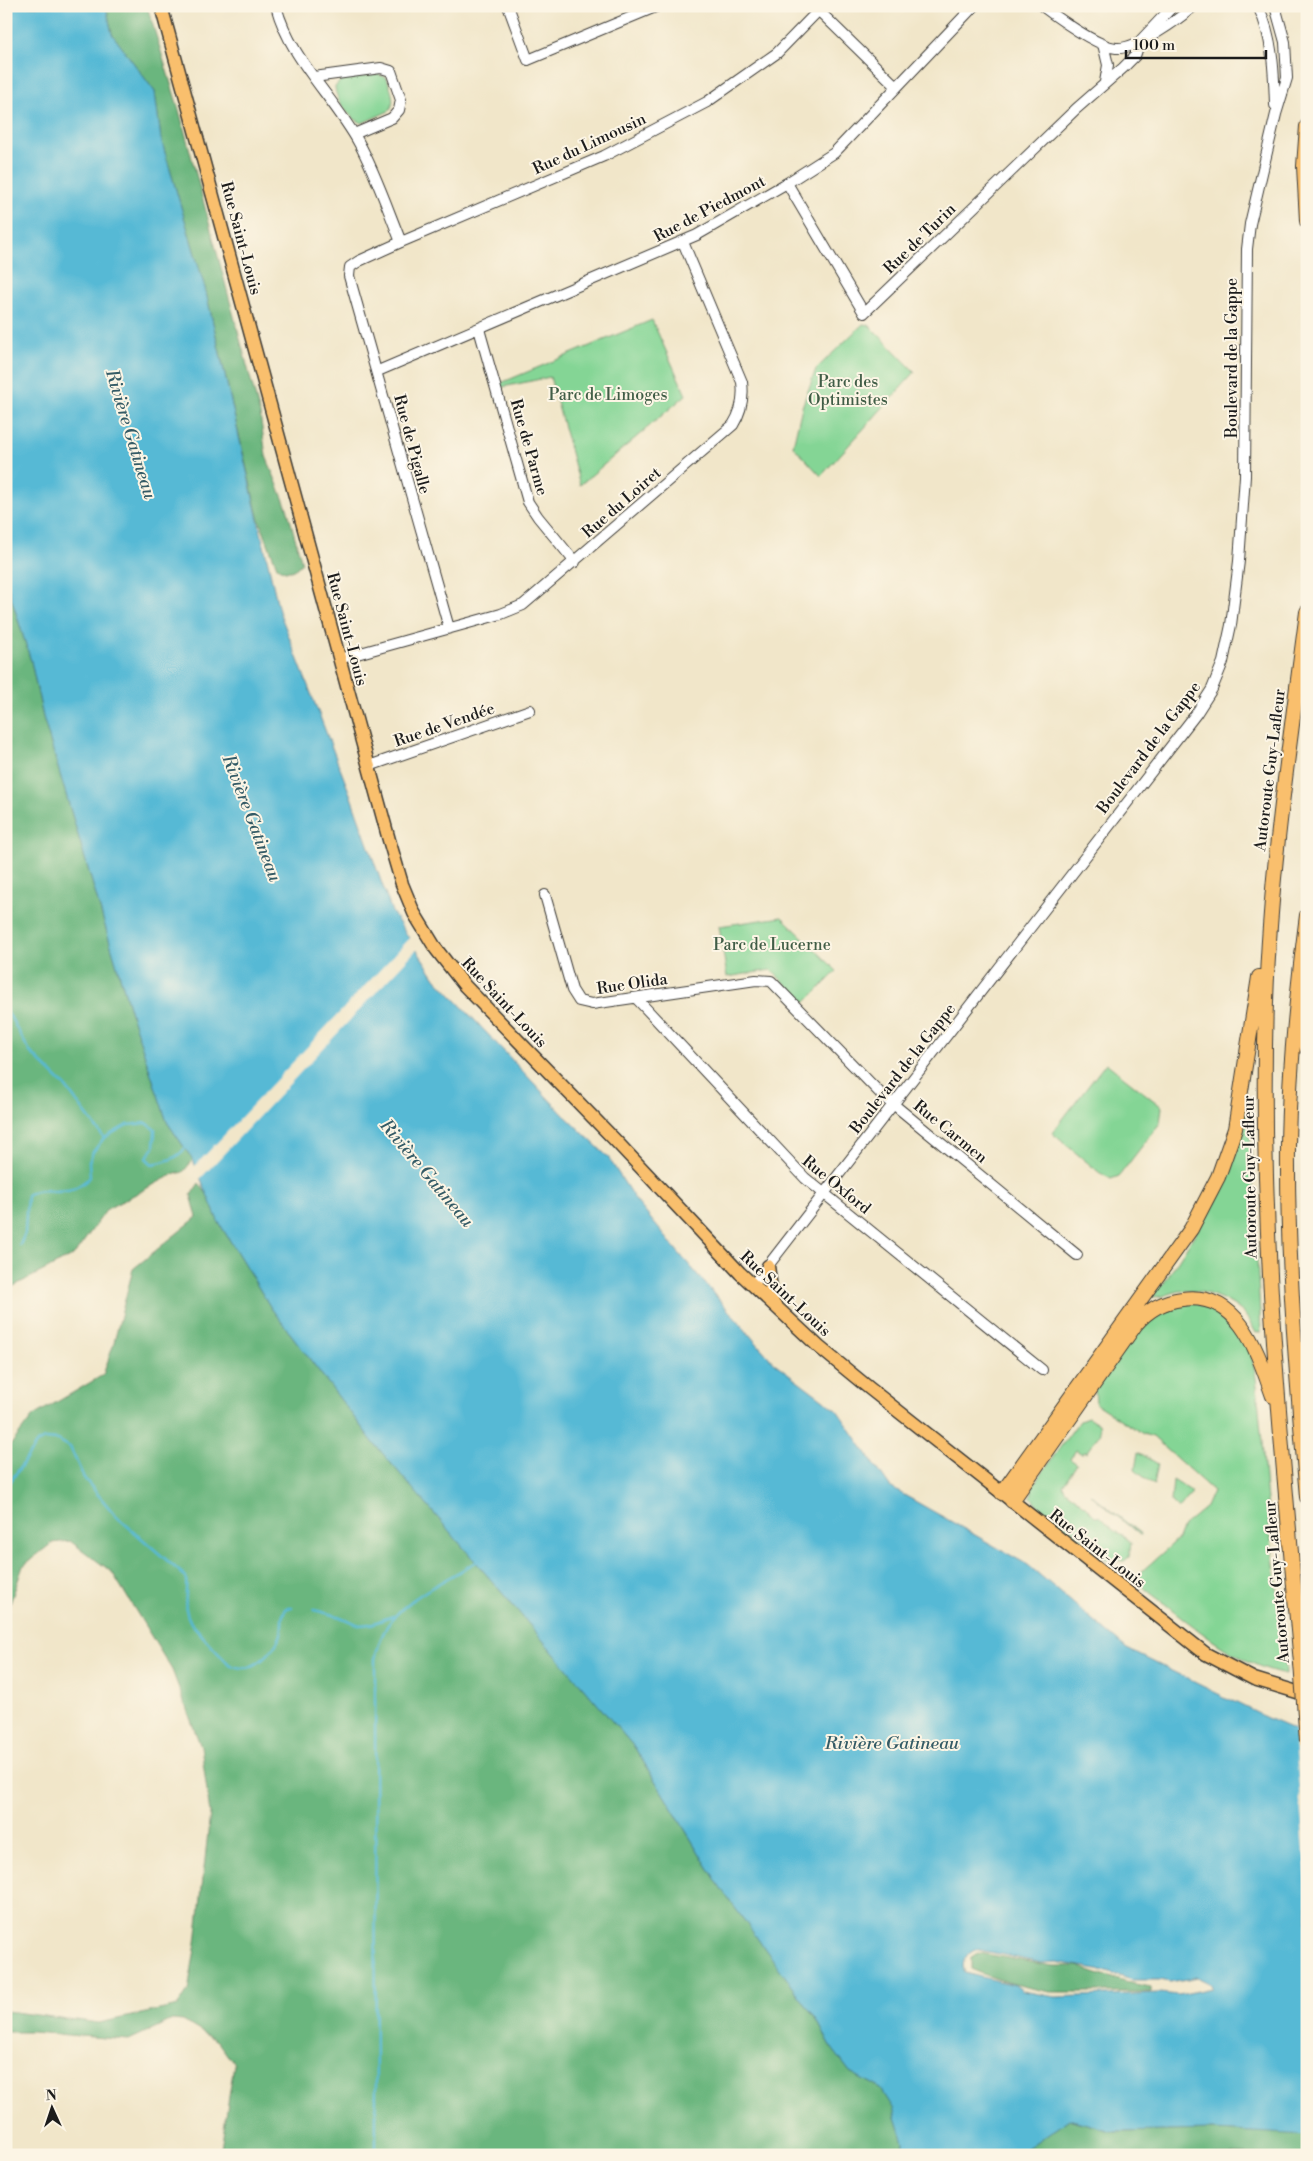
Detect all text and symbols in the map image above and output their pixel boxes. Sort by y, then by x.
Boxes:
scale bar [1126,28,1266,60]
text: 100 m [1133,36,1175,55]
street label: Rue du Limousin [530,109,650,179]
street label: Rue de Piedmont [650,171,769,247]
street label: Rue Saint-Louis [216,179,266,297]
street label: Rue de Turin [879,199,960,278]
street label: Boulevard de la Gappe [1222,278,1242,439]
water label: Rivière Gatineau [100,366,161,502]
park label: Parc des Optimistes [808,372,888,410]
park label: Parc de Limoges [549,385,667,405]
street label: Rue de Pigalle [389,392,435,496]
street label: Rue de Parme [506,397,552,498]
street label: Rue du Loiret [578,463,666,543]
street label: Rue Saint-Louis [322,570,372,688]
street label: Boulevard de la Gappe [1092,678,1205,818]
street label: Autoroute Guy-Lafleur [1250,688,1290,853]
street label: Rue de Vendée [391,698,497,751]
water label: Rivière Gatineau [216,750,287,886]
park label: Parc de Lucerne [713,935,831,955]
street label: Rue Saint-Louis [457,953,551,1052]
street label: Rue Olida [595,969,670,999]
street label: Boulevard de la Gappe [845,999,960,1139]
street label: Autoroute Guy-Lafleur [1239,1095,1261,1260]
street label: Rue Carmen [909,1096,992,1168]
water label: Rivière Gatineau [374,1114,479,1233]
street label: Rue Oxford [798,1151,875,1219]
street label: Rue Saint-Louis [736,1247,835,1341]
street label: Autoroute Guy-Lafleur [1260,1500,1294,1665]
street label: Rue Saint-Louis [1045,1505,1149,1593]
water label: Rivière Gatineau [824,1732,960,1755]
north arrow [28,2084,78,2134]
text: N [45,2087,57,2105]

